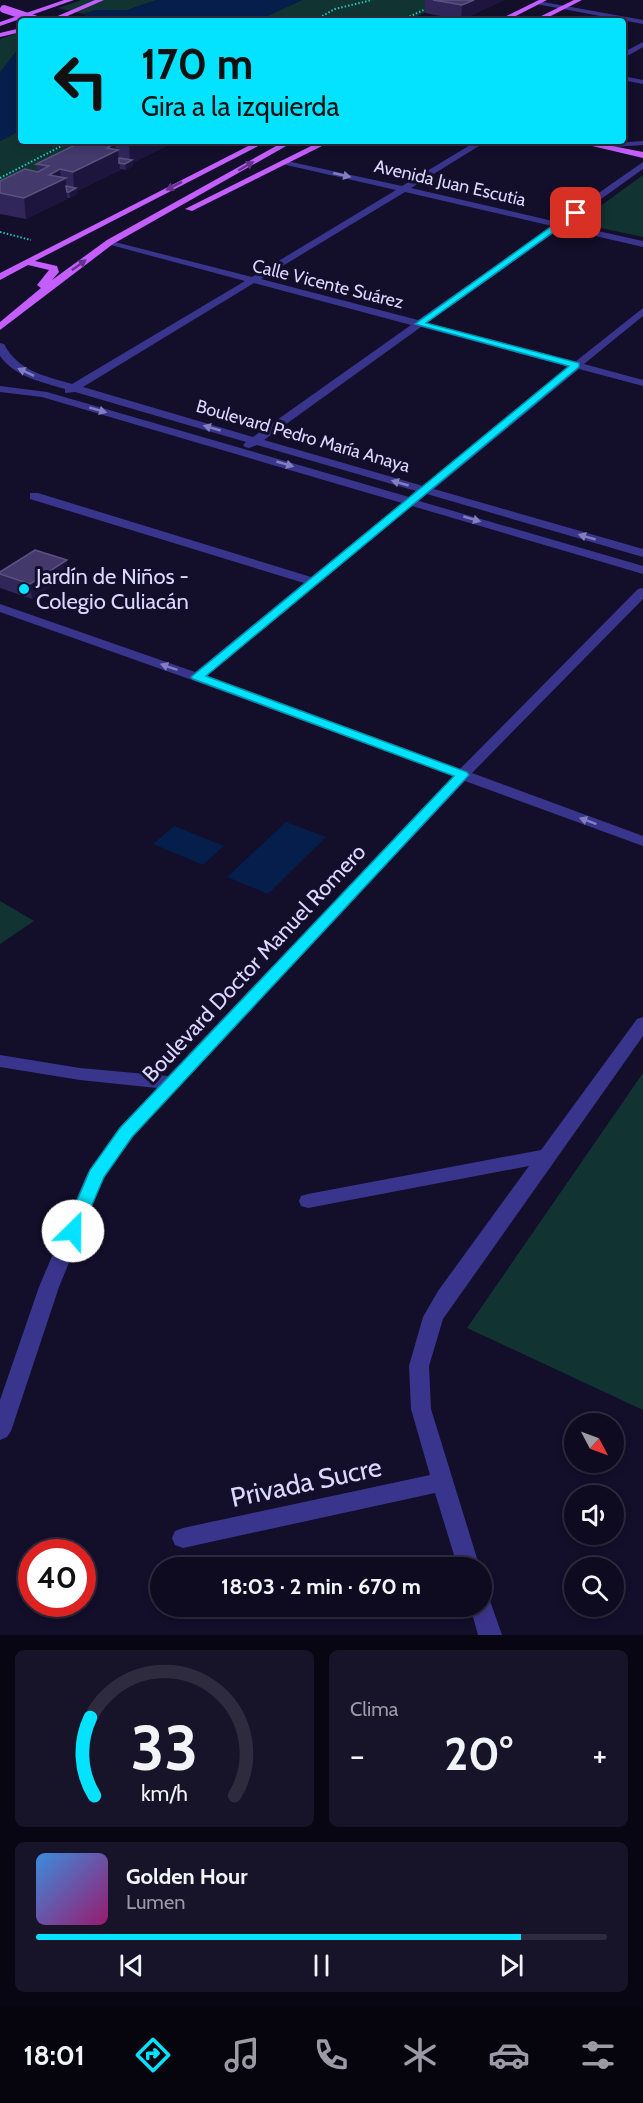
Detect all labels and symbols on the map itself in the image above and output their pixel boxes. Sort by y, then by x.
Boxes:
street label: Avenida Juan Escutia [372,155,528,211]
one-way arrow [238,160,254,171]
one-way arrow [333,171,352,180]
one-way arrow [165,181,183,191]
pin [550,187,601,238]
street label: Calle Vicente Suárez [250,255,406,314]
one-way arrow [70,259,86,271]
one-way arrow [17,367,34,376]
street label: Boulevard Pedro María Anaya [194,395,413,477]
one-way arrow [89,406,107,415]
one-way arrow [203,423,221,432]
one-way arrow [276,460,294,469]
one-way arrow [390,478,408,487]
one-way arrow [463,515,481,524]
one-way arrow [578,532,596,541]
place label: Jardín de Niños - Colegio Culiacán [35,563,189,615]
marker: Jardín de Niños - Colegio Culiacán [17,582,31,596]
one-way arrow [160,661,178,671]
one-way arrow [579,816,597,826]
street label: Boulevard Doctor Manuel Romero [137,839,371,1087]
position arrow [41,1199,105,1263]
north arrow [564,1413,624,1473]
street label: Privada Sucre [227,1450,385,1514]
speed limit sign: 40 [18,1539,96,1617]

